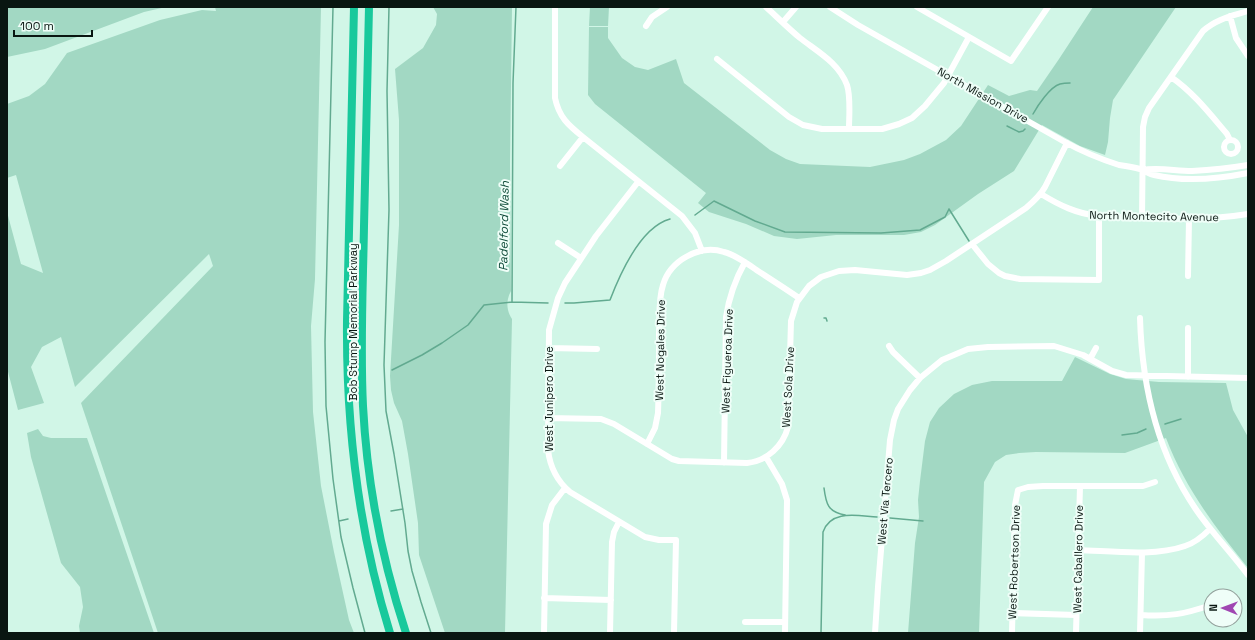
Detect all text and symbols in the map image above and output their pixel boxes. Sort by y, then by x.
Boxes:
scale bar [14,12,92,38]
text: 100 m [20,18,54,34]
street label: North Mission Drive [935,64,1031,126]
water label: Padelford Wash [495,180,513,271]
street label: North Montecito Avenue [1089,208,1219,224]
street label: Bob Stump Memorial Parkway [346,243,360,401]
street label: West Nogales Drive [652,299,668,401]
street label: West Figueroa Drive [718,308,736,414]
street label: West Junipero Drive [542,346,556,452]
street label: West Sola Drive [779,346,797,428]
street label: West Via Tercero [874,457,896,545]
street label: West Robertson Drive [1005,504,1023,620]
street label: West Caballero Drive [1070,505,1086,613]
north arrow [1203,588,1243,628]
text: N [1206,604,1220,612]

